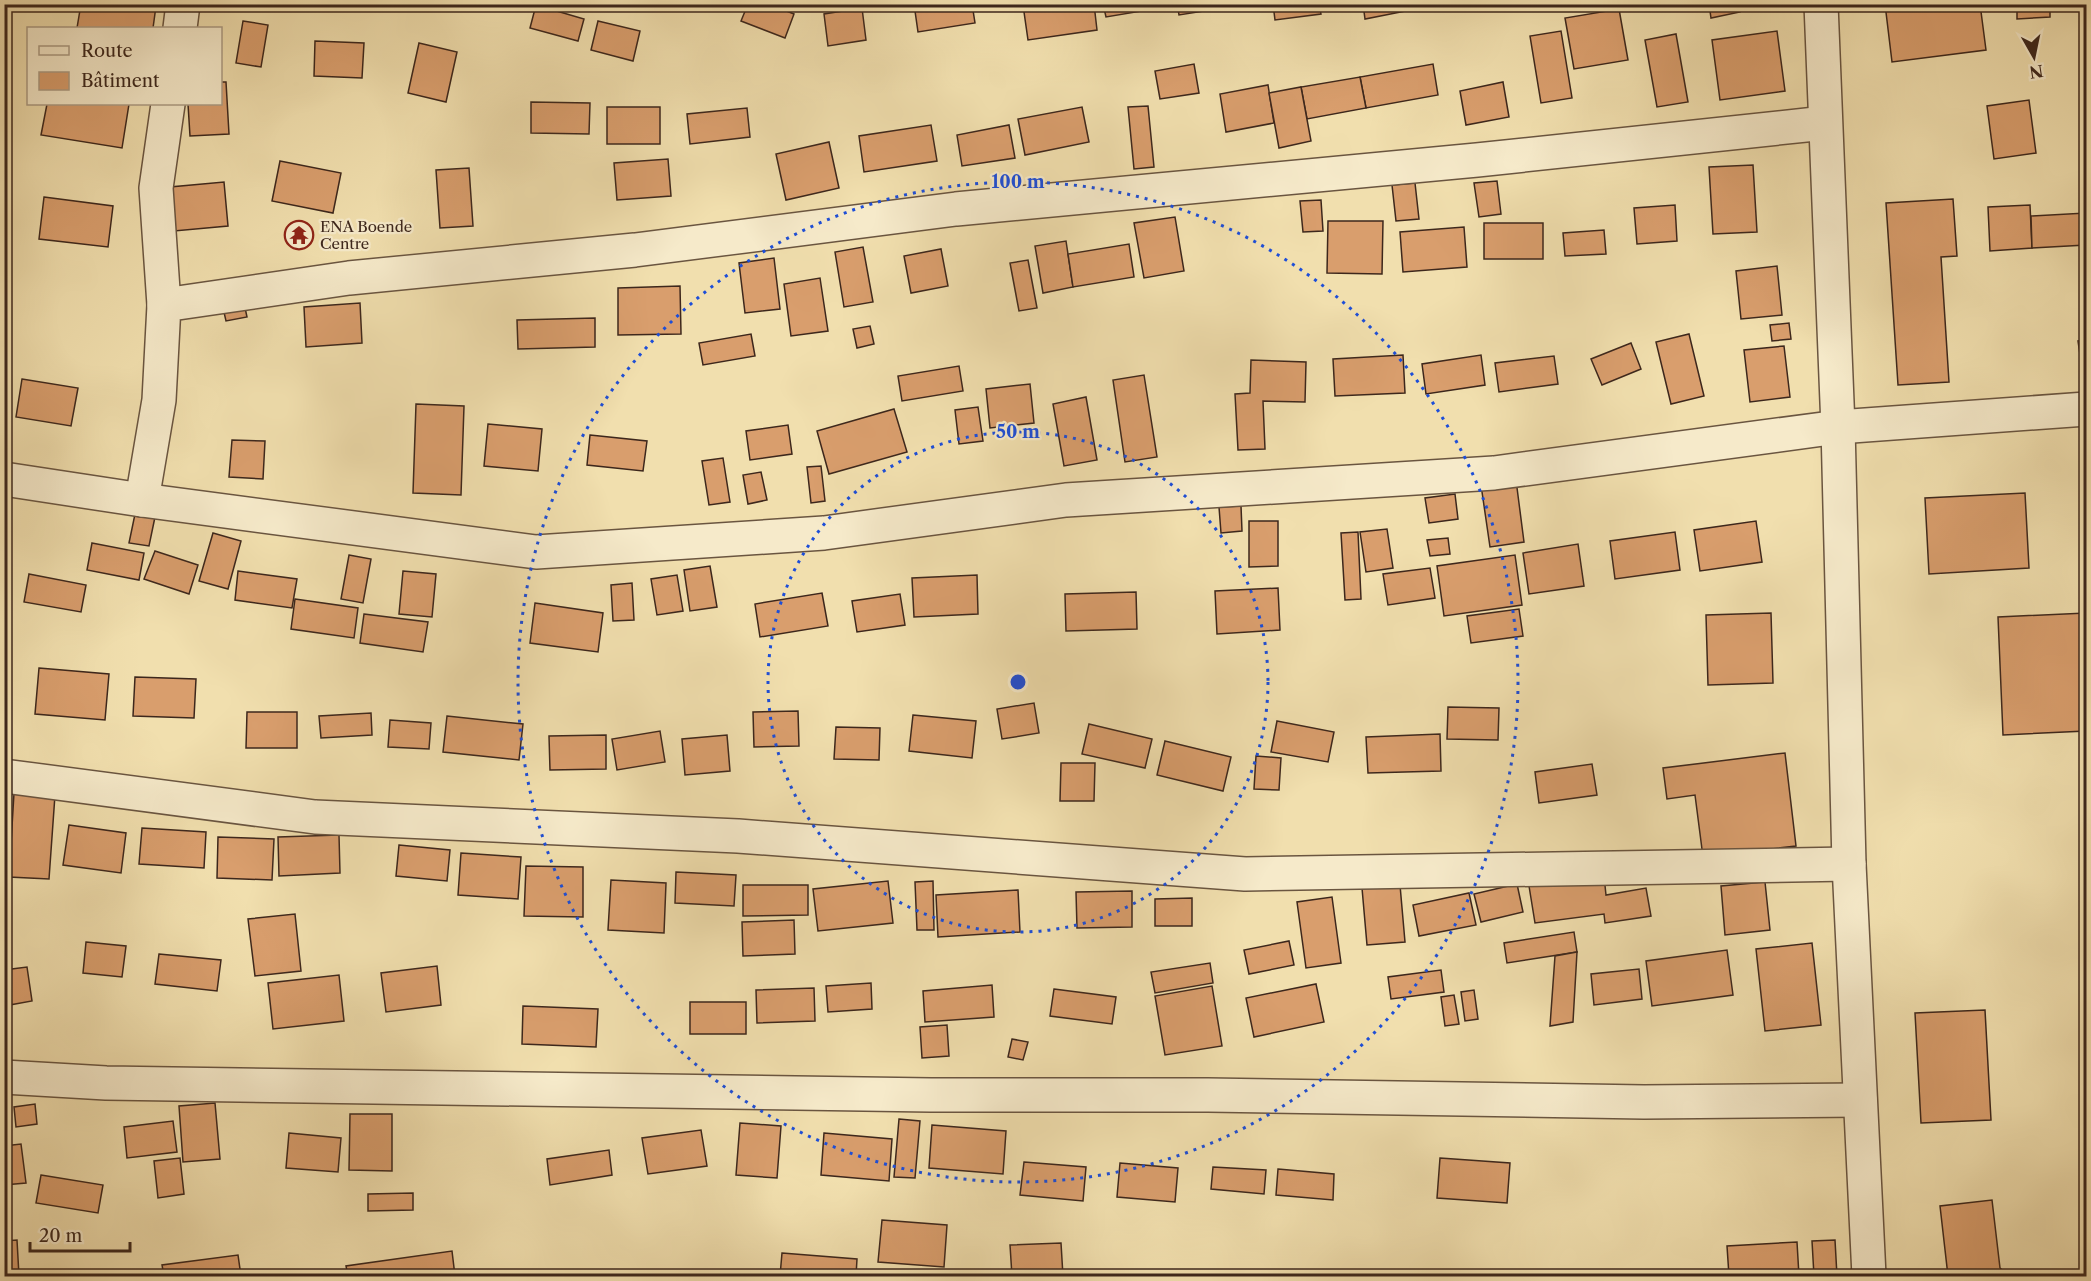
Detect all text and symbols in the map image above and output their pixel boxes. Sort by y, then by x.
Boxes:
legend [27,27,222,105]
north arrow [2004,27,2064,87]
text: Route [81,40,133,62]
text: N [2028,61,2045,83]
text: Bâtiment [81,70,160,92]
text: 100 m [991,171,1045,193]
place label: ENA Boende Centre [320,217,412,253]
temple icon: ENA Boende Centre [283,219,315,251]
text: 50 m [996,421,1040,443]
centre of rings [1008,672,1028,692]
scale bar [30,1215,130,1253]
text: 20 m [39,1225,83,1247]

